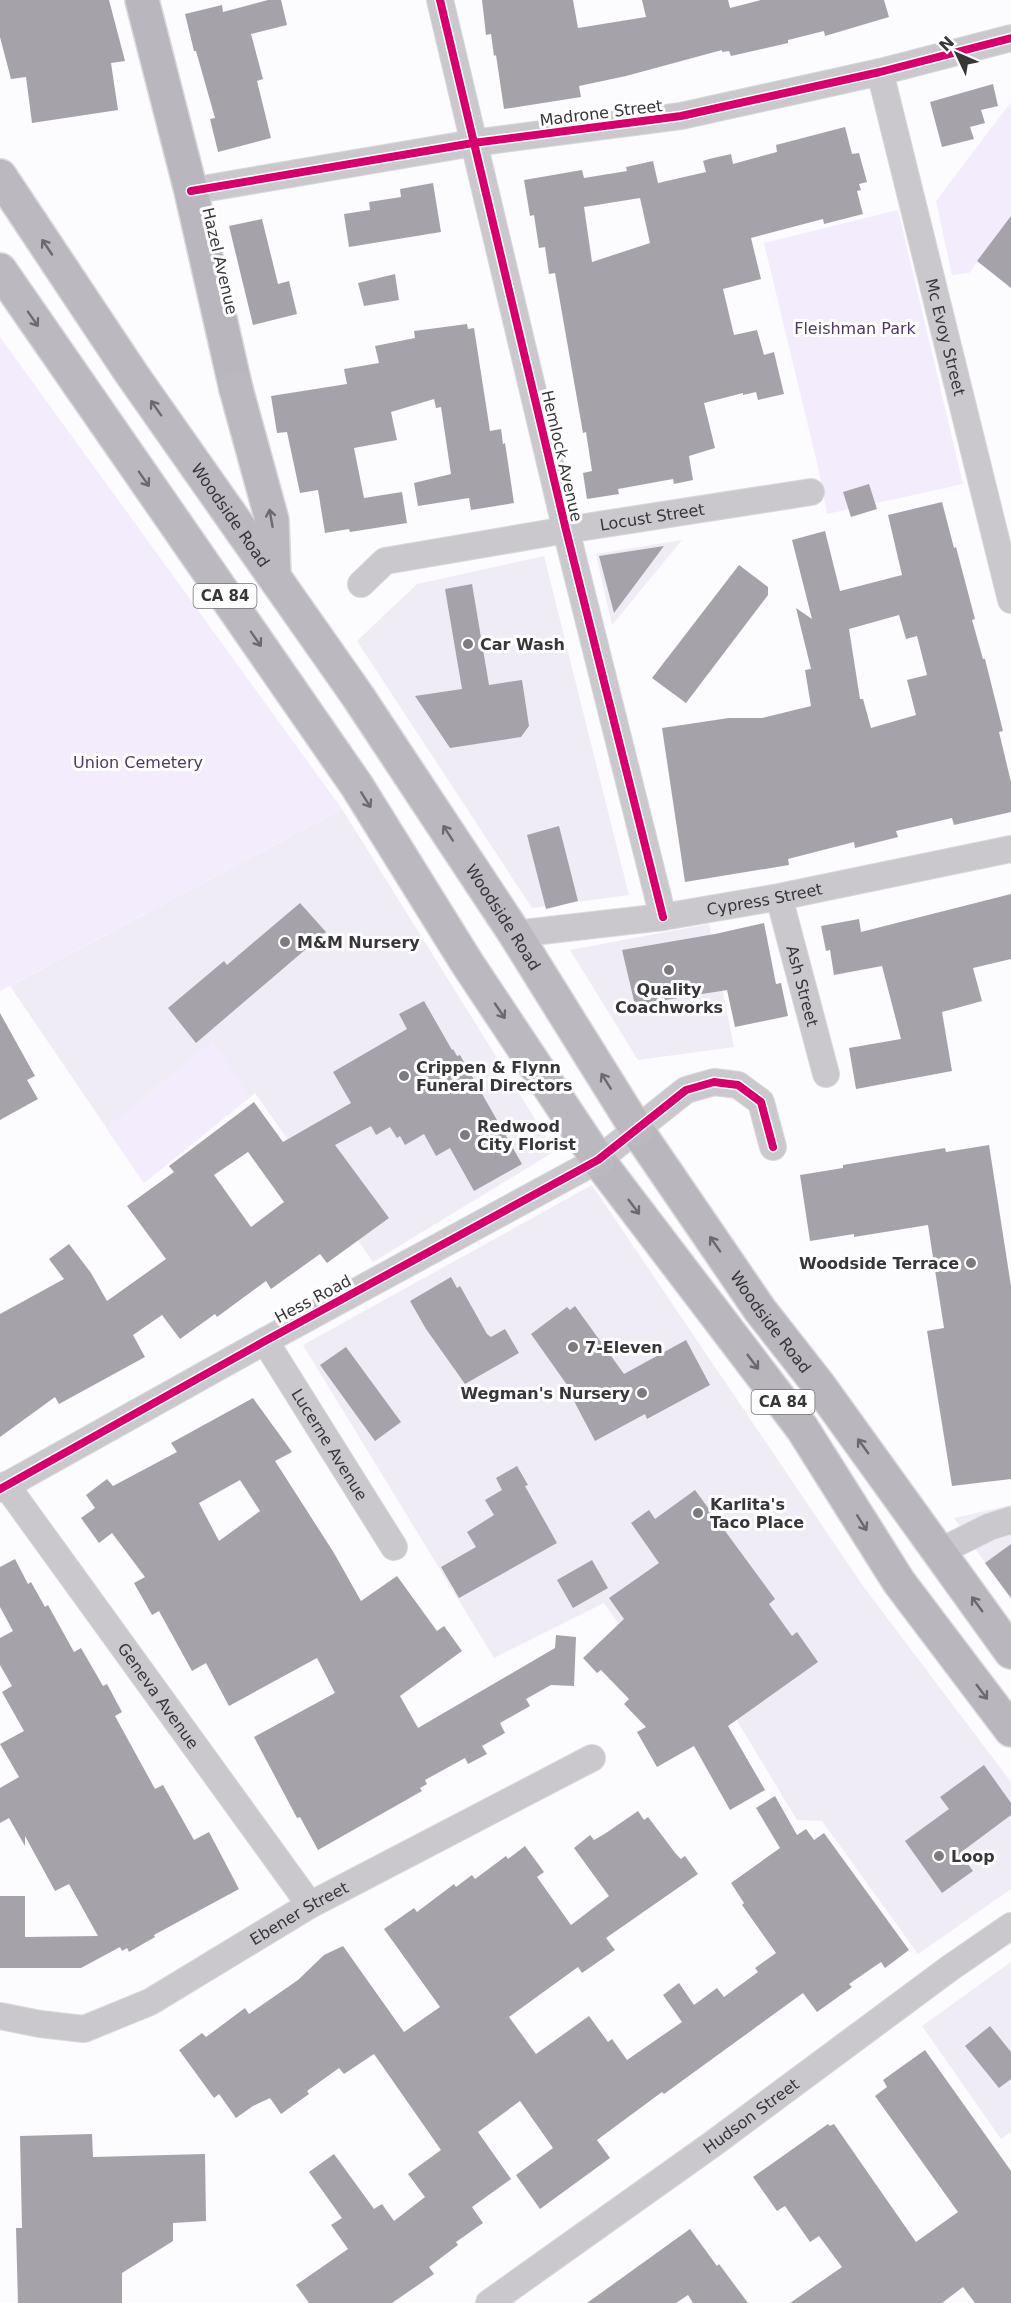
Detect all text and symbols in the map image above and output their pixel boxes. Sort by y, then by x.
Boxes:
north arrow [927,24,987,84]
text: N [935,33,958,55]
street label: Madrone Street [539,96,663,130]
street label: Hazel Avenue [198,206,242,316]
one-way arrow [41,239,53,255]
street label: Mc Evoy Street [922,276,969,398]
one-way arrow [27,310,39,326]
park label: Fleishman Park [794,319,917,338]
street label: Hemlock Avenue [538,388,586,524]
one-way arrow [150,401,162,417]
street label: Woodside Road [188,459,274,571]
one-way arrow [138,470,150,486]
street label: Locust Street [598,499,706,534]
one-way arrow [265,509,276,528]
road number: CA 84 [194,584,256,608]
one-way arrow [250,630,262,647]
place label: Car Wash [480,635,565,654]
marker: Car Wash [461,637,475,651]
park label: Union Cemetery [73,753,203,772]
one-way arrow [360,791,372,808]
one-way arrow [442,825,454,842]
street label: Woodside Road [462,860,545,974]
street label: Cypress Street [705,879,824,919]
place label: M&M Nursery [297,933,420,952]
marker: M&M Nursery [278,935,292,949]
street label: Ash Street [783,943,822,1029]
marker: Quality Coachworks [662,963,676,977]
place label: Quality Coachworks [615,980,723,1017]
one-way arrow [494,1003,506,1019]
place label: Crippen & Flynn Funeral Directors [416,1058,573,1095]
marker: Crippen & Flynn Funeral Directors [397,1069,411,1083]
one-way arrow [600,1073,612,1090]
place label: Redwood City Florist [477,1117,576,1154]
marker: Redwood City Florist [458,1128,472,1142]
one-way arrow [627,1199,640,1215]
one-way arrow [709,1237,721,1253]
place label: Woodside Terrace [799,1254,959,1273]
marker: Woodside Terrace [964,1256,978,1270]
street label: Woodside Road [727,1267,815,1377]
street label: Hess Road [272,1271,354,1327]
place label: 7-Eleven [585,1338,663,1357]
marker: 7-Eleven [566,1340,580,1354]
one-way arrow [746,1353,759,1369]
place label: Wegman's Nursery [460,1384,631,1403]
street label: Lucerne Avenue [288,1385,372,1504]
marker: Wegman's Nursery [635,1386,649,1400]
road number: CA 84 [752,1390,814,1414]
one-way arrow [857,1439,869,1455]
place label: Karlita's Taco Place [710,1495,804,1532]
marker: Karlita's Taco Place [691,1506,705,1520]
one-way arrow [856,1514,868,1531]
one-way arrow [971,1597,983,1613]
street label: Geneva Avenue [114,1639,203,1752]
one-way arrow [976,1683,989,1699]
place label: Loop [951,1847,995,1866]
marker: Loop [932,1849,946,1863]
street label: Ebener Street [246,1877,351,1949]
street label: Hudson Street [699,2074,802,2157]

